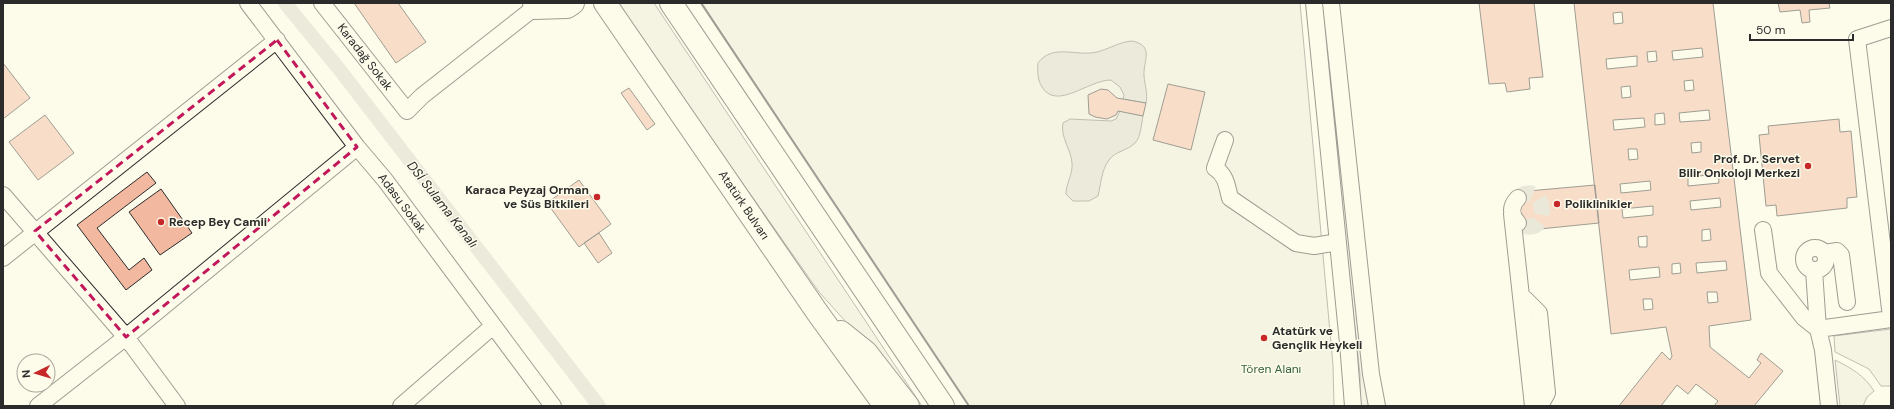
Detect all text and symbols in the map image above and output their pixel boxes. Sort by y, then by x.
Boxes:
scale bar [1750,16,1853,42]
street label: Karadağ Sokak [334,20,396,94]
text: 50 m [1756,22,1785,38]
place label: Prof. Dr. Servet Bilir Onkoloji Merkezi [1679,151,1800,181]
water label: DSİ Sulama Kanalı [403,157,482,251]
marker: Prof. Dr. Servet Bilir Onkoloji Merkezi [1803,161,1813,171]
street label: Atatürk Bulvarı [715,167,773,243]
street label: Adasu Sokak [374,170,430,236]
place label: Karaca Peyzaj Orman ve Süs Bitkileri [465,182,589,212]
marker: Karaca Peyzaj Orman ve Süs Bitkileri [592,192,602,202]
place label: Poliklinikler [1565,196,1632,212]
marker: Poliklinikler [1552,199,1562,209]
place label: Recep Bey Camii [169,214,267,230]
marker: Recep Bey Camii [156,217,166,227]
place label: Atatürk ve Gençlik Heykeli [1272,323,1362,353]
marker: Atatürk ve Gençlik Heykeli [1259,333,1269,343]
north arrow [16,353,56,393]
park label: Tören Alanı [1241,361,1301,377]
text: N [19,369,33,378]

